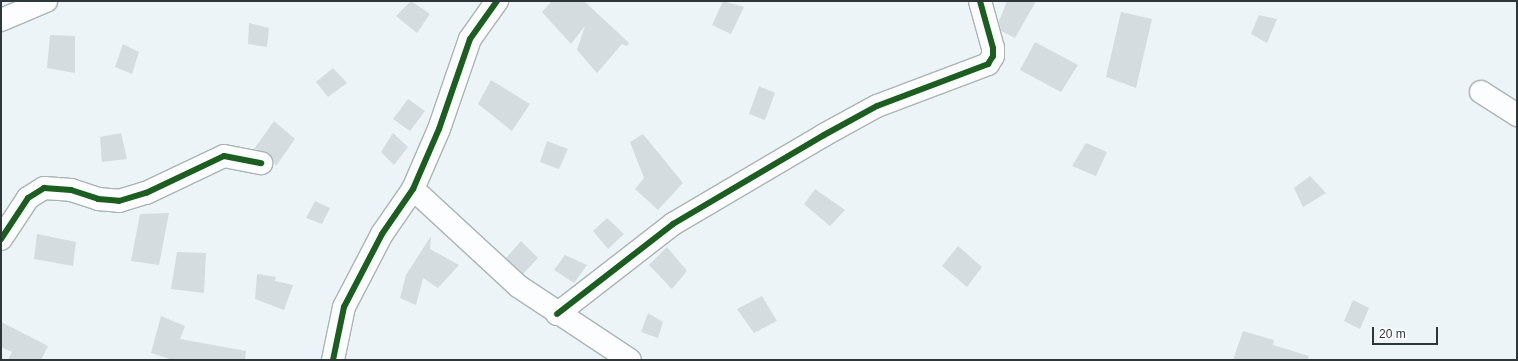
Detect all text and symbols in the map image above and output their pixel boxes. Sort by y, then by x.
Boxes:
scale bar [1374,319,1440,345]
text: 20 m [1379,327,1406,341]

